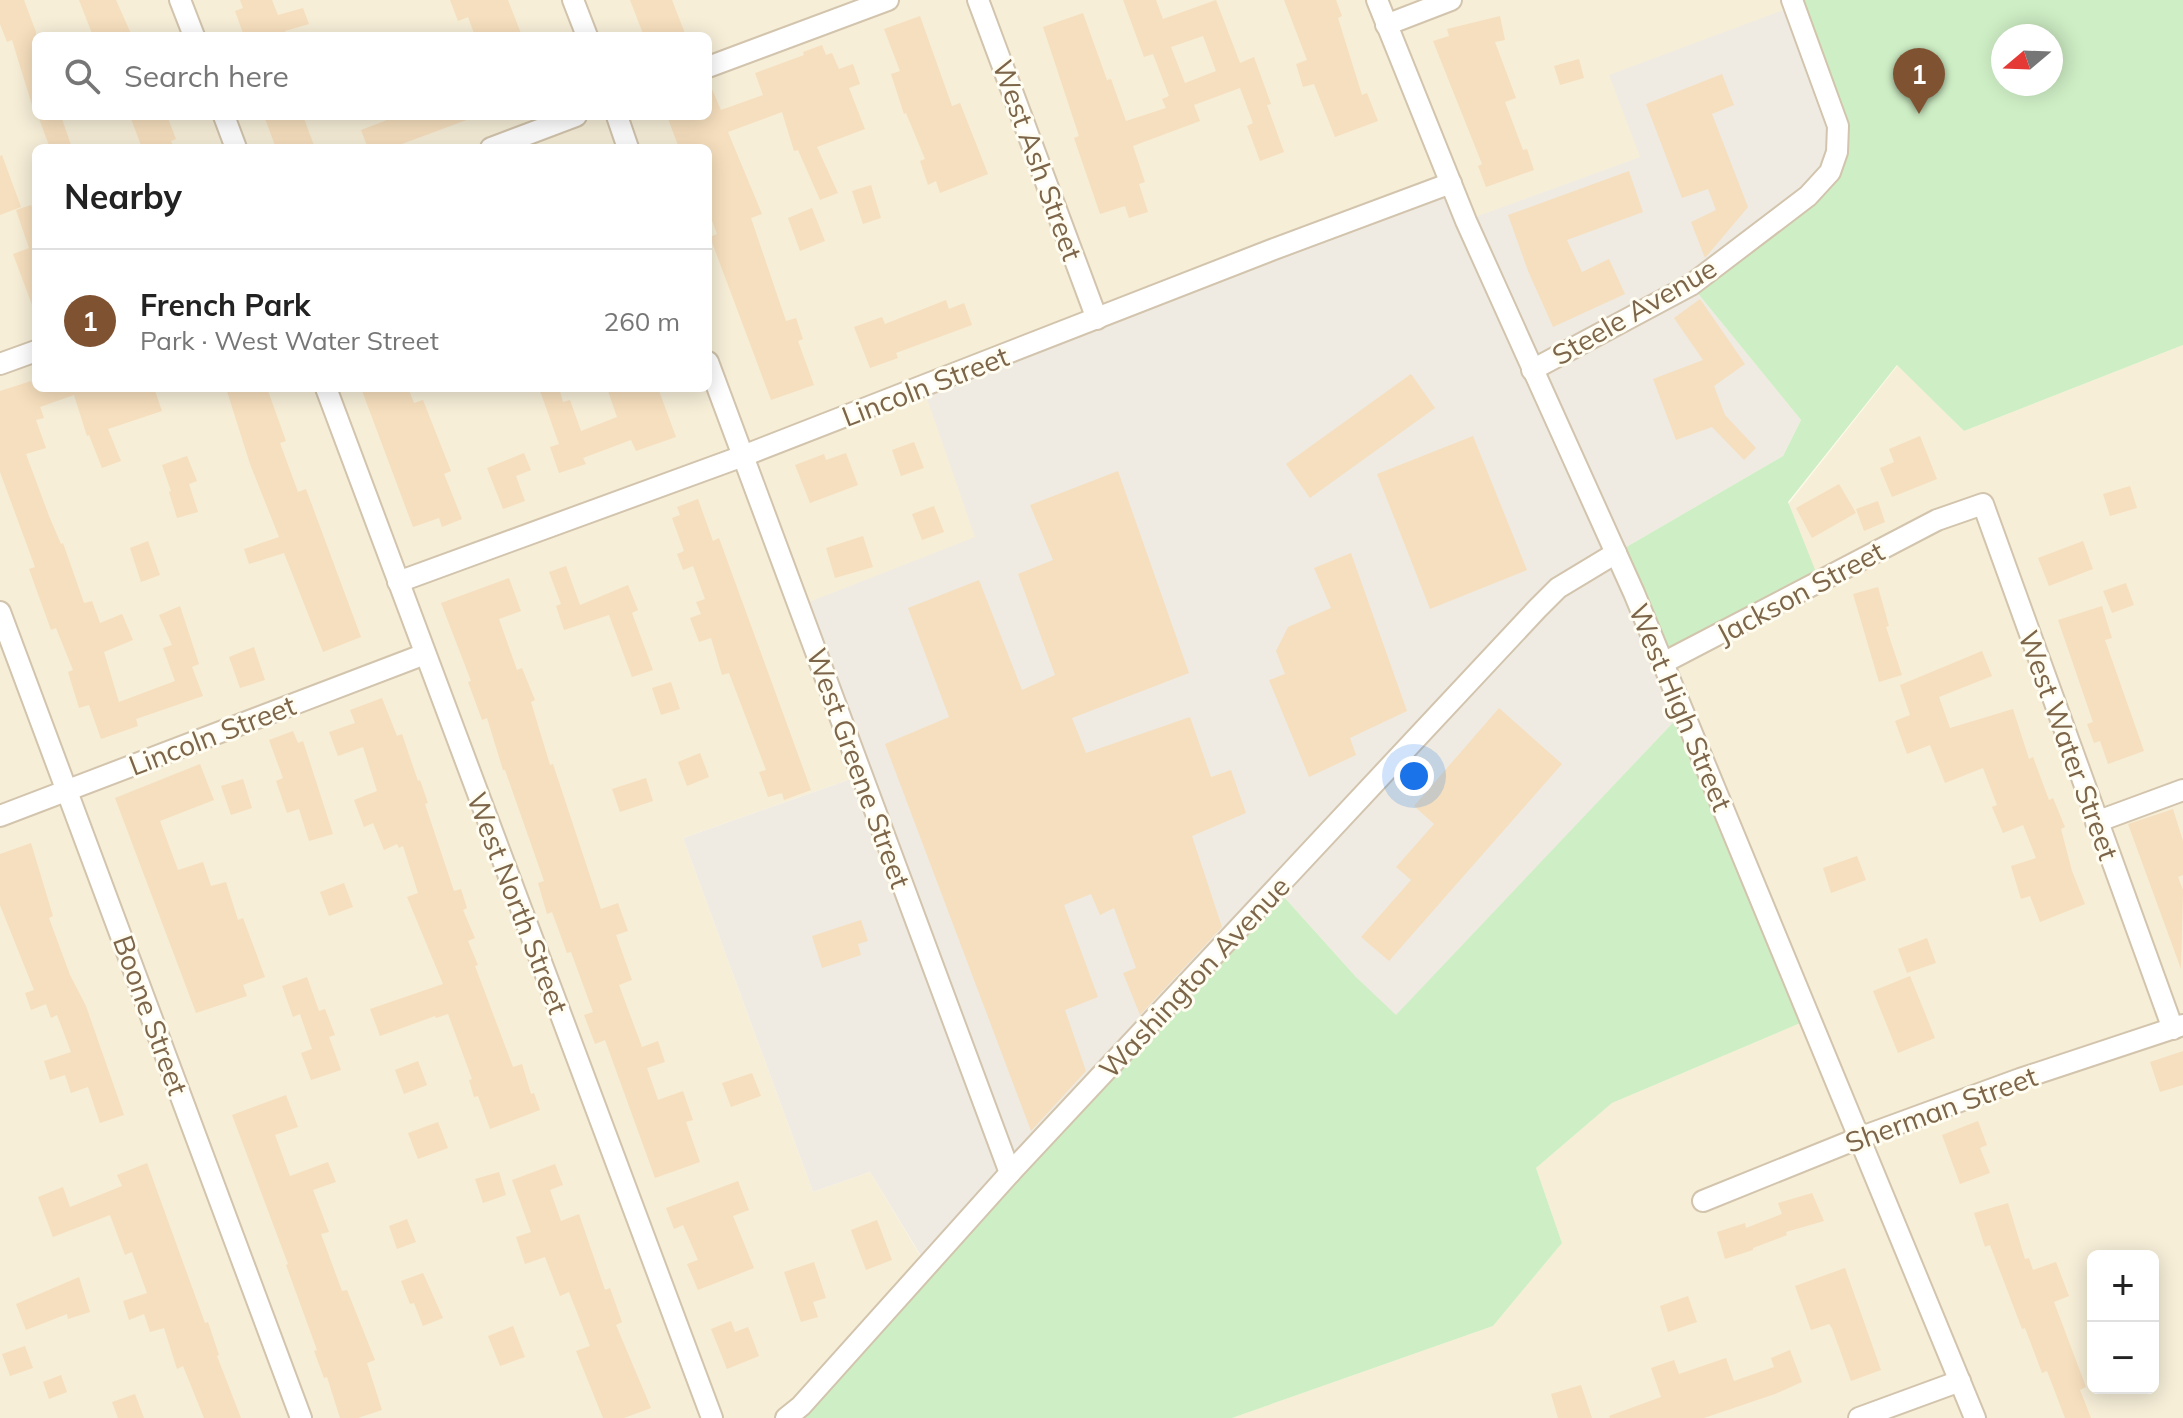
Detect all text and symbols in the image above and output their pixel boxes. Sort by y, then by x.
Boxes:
north arrow [1991,24,2063,96]
search box [32,32,712,120]
pin: 1 [1893,48,1945,114]
icon: search [60,54,104,98]
street label: West Ash Street [985,55,1091,265]
text: Search here [124,57,289,95]
text: Nearby [64,175,182,218]
street label: Steele Avenue [1545,250,1723,372]
text: French Park [140,286,311,324]
text: 1 [82,305,98,338]
text: 260 m [604,305,680,338]
text: Park · West Water Street [140,324,439,357]
street label: Lincoln Street [837,338,1013,434]
street label: Jackson Street [1710,533,1890,651]
street label: West High Street [1622,598,1741,816]
street label: West Water Street [2011,625,2127,865]
street label: West Greene Street [799,643,919,893]
street label: Lincoln Street [124,687,300,783]
your location [1394,756,1434,796]
street label: West North Street [460,787,576,1019]
street label: Washington Avenue [1091,869,1297,1085]
street label: Boone Street [106,930,196,1100]
street label: Sherman Street [1840,1058,2042,1160]
map controls [2087,1250,2159,1394]
button: + [2087,1250,2159,1322]
button: − [2087,1322,2159,1394]

